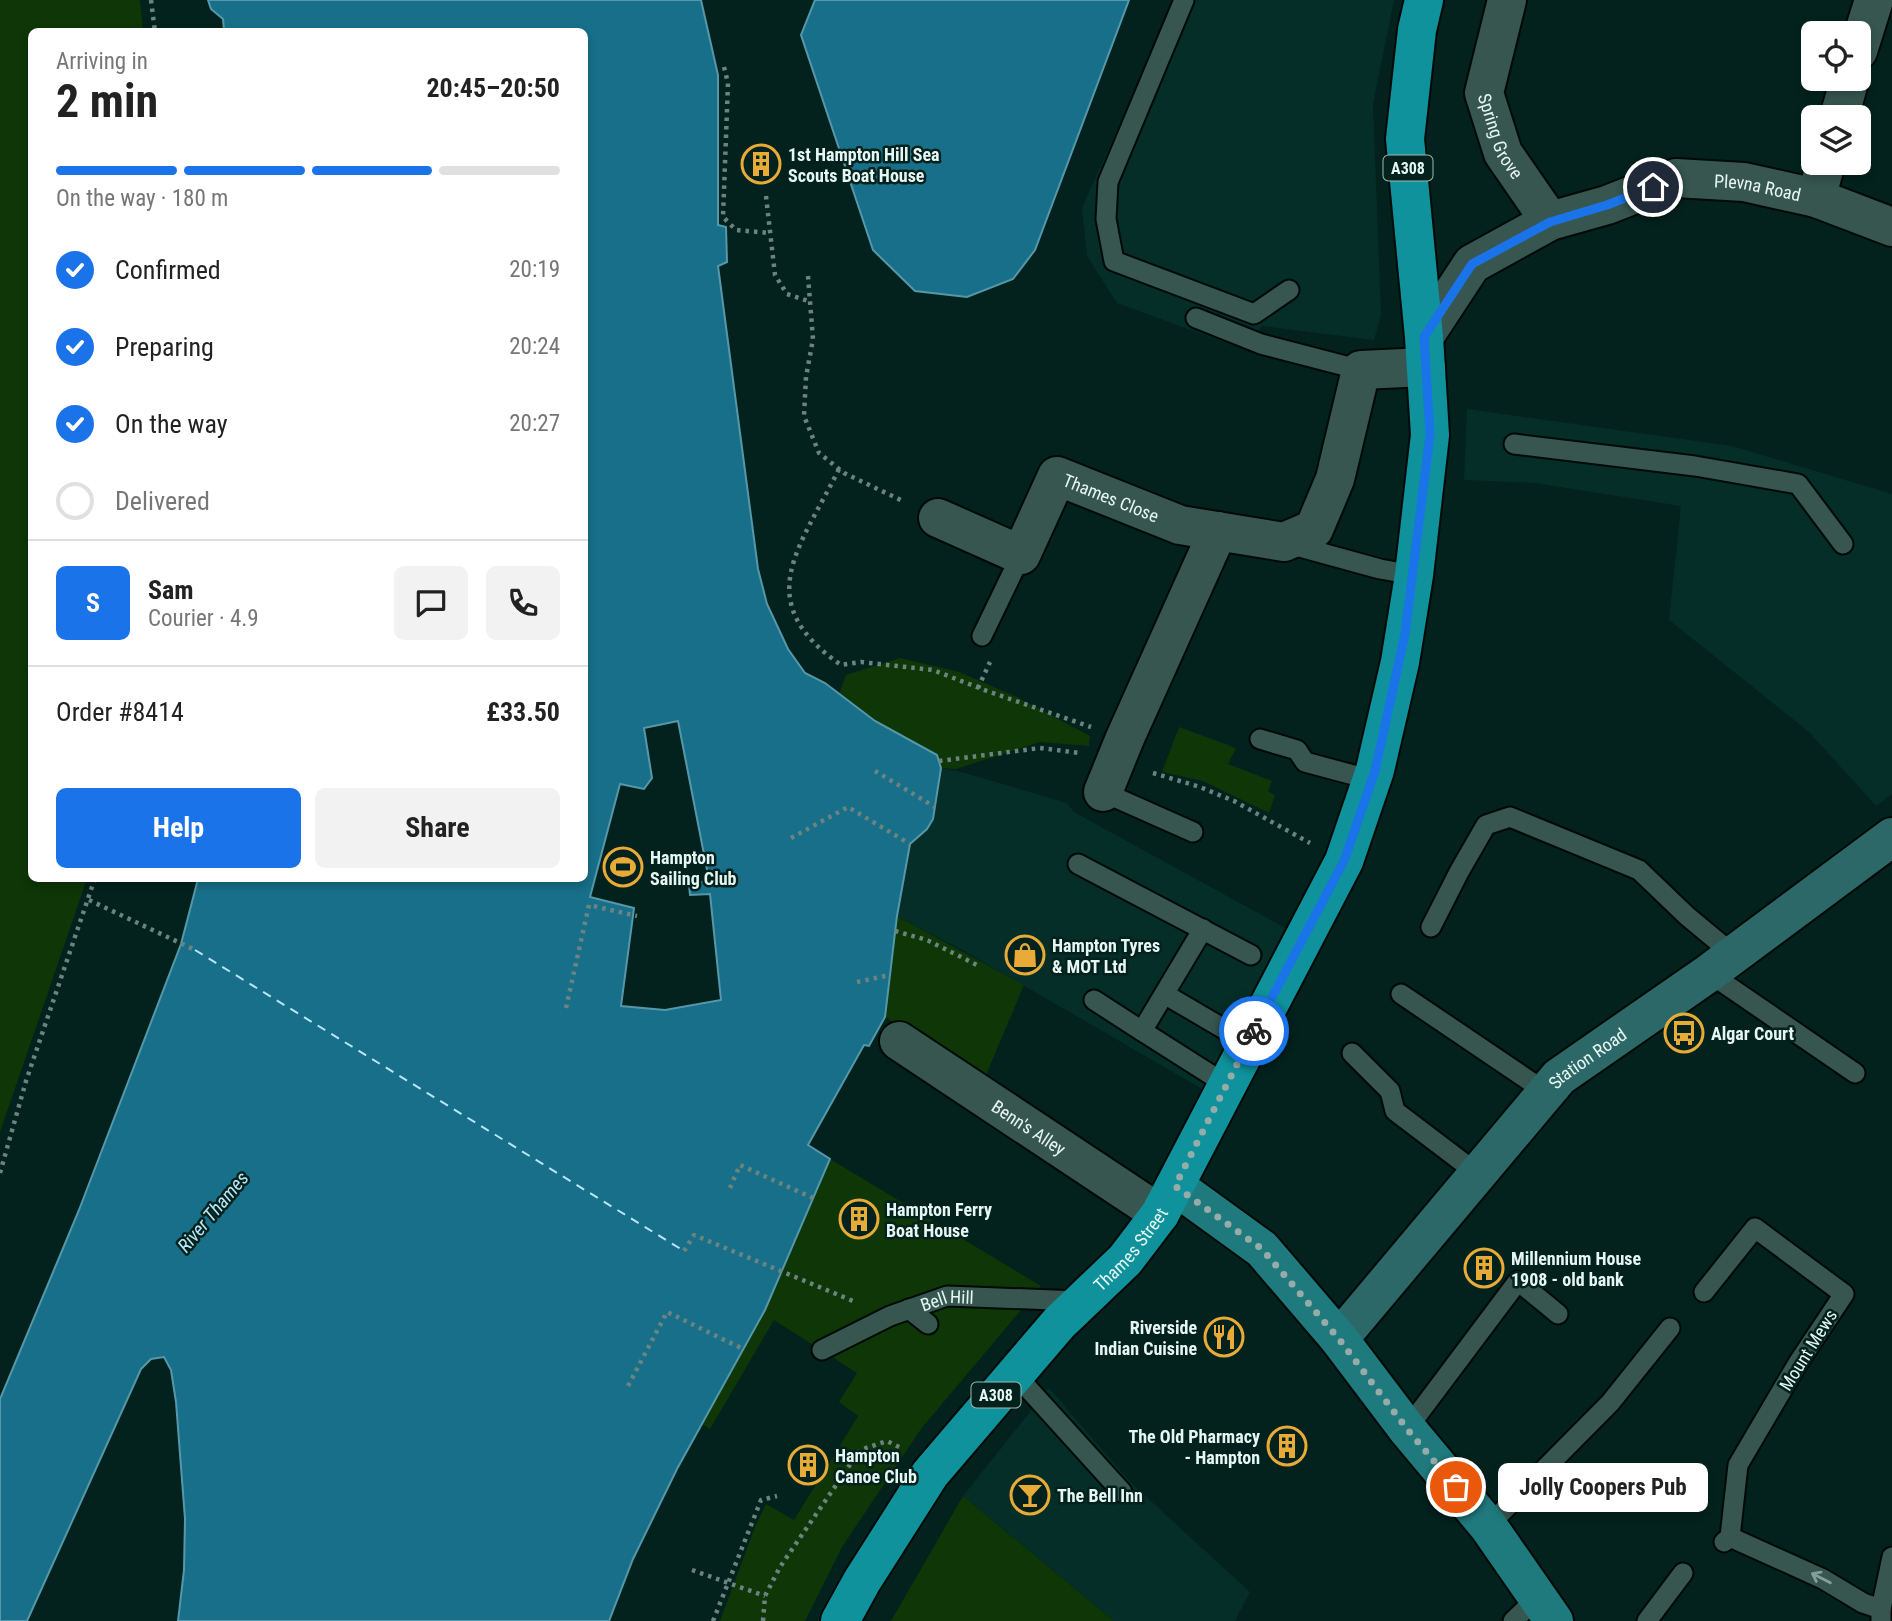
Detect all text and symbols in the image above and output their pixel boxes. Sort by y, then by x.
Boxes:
map controls [1801,21,1871,175]
button: locate [1801,21,1871,91]
text: Arriving in [56,48,148,75]
text: 20:45–20:50 [426,73,560,103]
text: 2 min [56,74,158,128]
street label: Spring Grove [1474,91,1528,182]
button: layers [1801,105,1871,175]
building icon: 1st Hampton Hill Sea Scouts Boat House [740,143,782,185]
place label: 1st Hampton Hill Sea Scouts Boat House [788,144,940,186]
road number: A308 [1384,156,1432,180]
pin [1623,157,1683,217]
icon: home [1634,168,1672,206]
street label: Plevna Road [1714,170,1803,205]
text: On the way · 180 m [56,185,228,212]
icon: check [56,251,94,289]
text: Confirmed [115,255,221,285]
text: 20:19 [509,256,560,283]
icon: check [56,328,94,366]
text: Preparing [115,332,214,362]
text: 20:24 [509,333,560,360]
icon: check [56,405,94,443]
text: On the way [115,409,228,439]
text: 20:27 [509,410,560,437]
street label: Thames Close [1060,469,1162,526]
text: Delivered [115,486,210,516]
button: chat [394,566,468,640]
button: phone [486,566,560,640]
text: Sam [148,575,194,605]
text: S [86,588,100,618]
text: Courier · 4.9 [148,605,259,632]
text: Order #8414 [56,697,184,727]
text: £33.50 [486,697,560,727]
button: Help [56,788,301,868]
button: Share [315,788,560,868]
sports icon: Hampton Sailing Club [602,846,644,888]
place label: Hampton Sailing Club [650,847,737,889]
shop icon: Hampton Tyres & MOT Ltd [1004,934,1046,976]
place label: Hampton Tyres & MOT Ltd [1052,935,1160,977]
courier [1219,996,1289,1066]
icon: bike [1235,1012,1273,1050]
bus stop icon: Algar Court [1663,1012,1705,1054]
street label: Station Road [1544,1023,1630,1093]
place label: Algar Court [1711,1023,1794,1044]
street label: Benn's Alley [988,1095,1070,1159]
water label: River Thames [173,1167,253,1257]
building icon: Hampton Ferry Boat House [838,1198,880,1240]
place label: Hampton Ferry Boat House [886,1199,992,1241]
street label: Thames Street [1089,1204,1172,1295]
building icon: Millennium House 1908 - old bank [1463,1247,1505,1289]
place label: Millennium House 1908 - old bank [1511,1248,1642,1290]
street label: Bell Hill [918,1285,974,1315]
street label: Mount Mews [1775,1306,1841,1394]
restaurant icon: Riverside Indian Cuisine [1203,1316,1245,1358]
place label: Riverside Indian Cuisine [1095,1317,1197,1359]
road number: A308 [972,1382,1020,1408]
building icon: The Old Pharmacy - Hampton [1266,1425,1308,1467]
place label: The Old Pharmacy - Hampton [1128,1426,1260,1468]
building icon: Hampton Canoe Club [787,1444,829,1486]
place label: Hampton Canoe Club [835,1445,917,1487]
pin [1426,1457,1486,1517]
callout: Jolly Coopers Pub [1498,1462,1708,1512]
icon: bag [1437,1468,1475,1506]
bar icon: The Bell Inn [1009,1474,1051,1516]
text: Jolly Coopers Pub [1519,1474,1687,1501]
place label: The Bell Inn [1057,1485,1143,1506]
one-way arrow [1811,1571,1832,1585]

